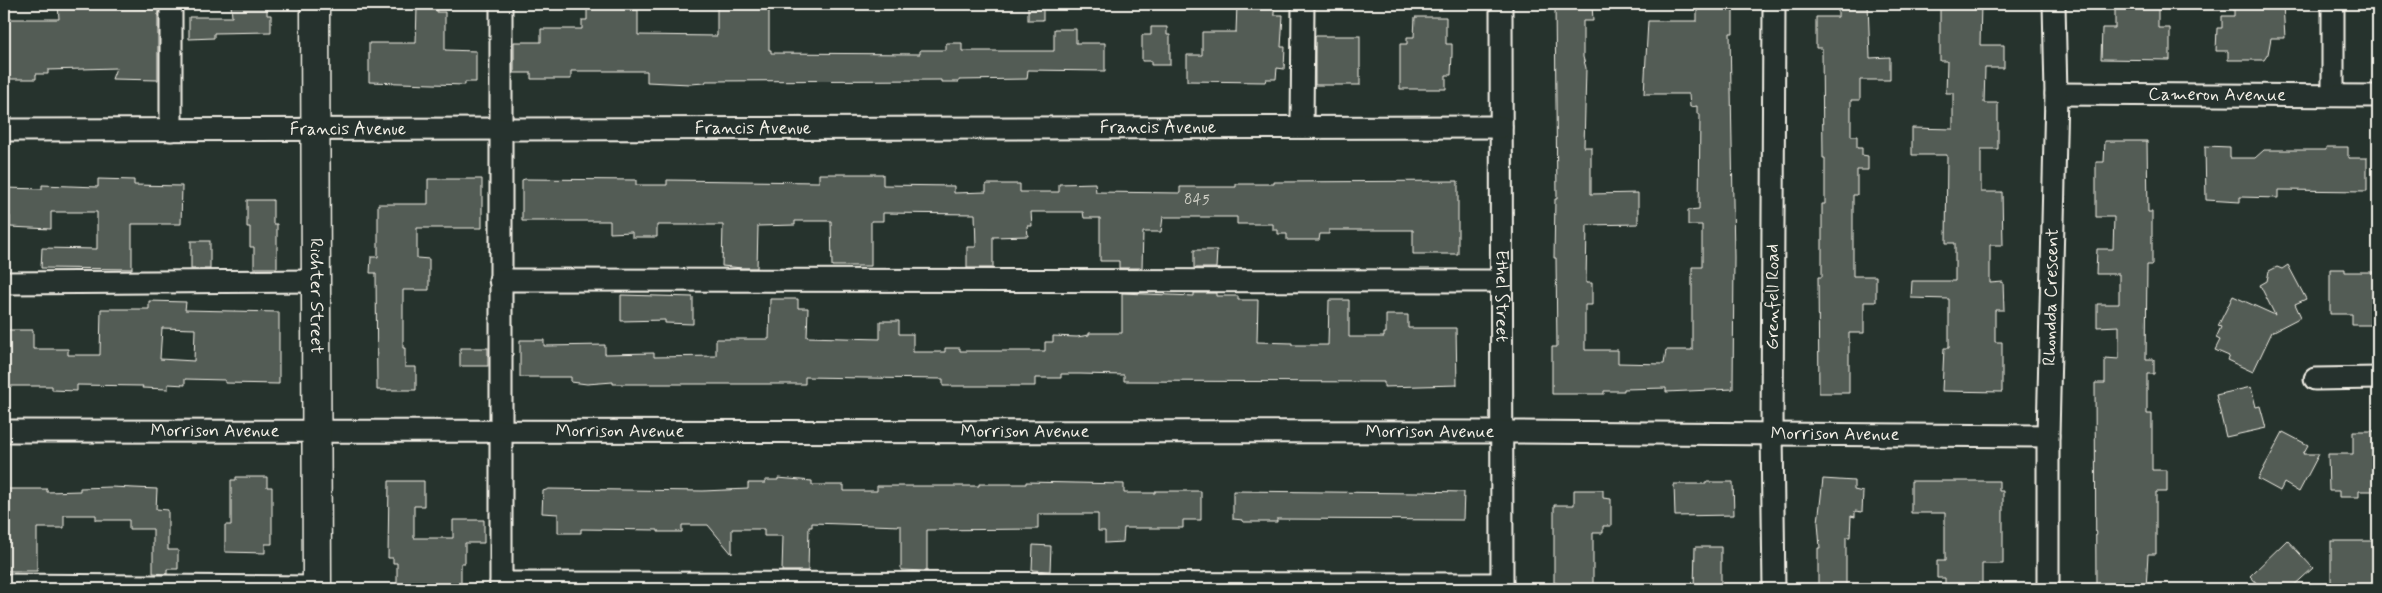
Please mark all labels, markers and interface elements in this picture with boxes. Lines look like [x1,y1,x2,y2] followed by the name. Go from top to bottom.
[2148,83,2286,107] street label: Cameron Avenue
[695,116,811,141] street label: Francis Avenue
[1100,116,1216,140] street label: Francis Avenue
[290,117,406,141] street label: Francis Avenue
[1184,190,1210,210] house number: 845
[2038,228,2065,366] street label: Rhondda Crescent
[304,238,328,354] street label: Richter Street
[1761,244,1785,350] street label: Grenfell Road
[1489,250,1514,342] street label: Ethel Street
[151,419,280,443] street label: Morrison Avenue
[556,419,685,443] street label: Morrison Avenue
[961,420,1090,444] street label: Morrison Avenue
[1366,420,1495,444] street label: Morrison Avenue
[1771,422,1900,447] street label: Morrison Avenue

